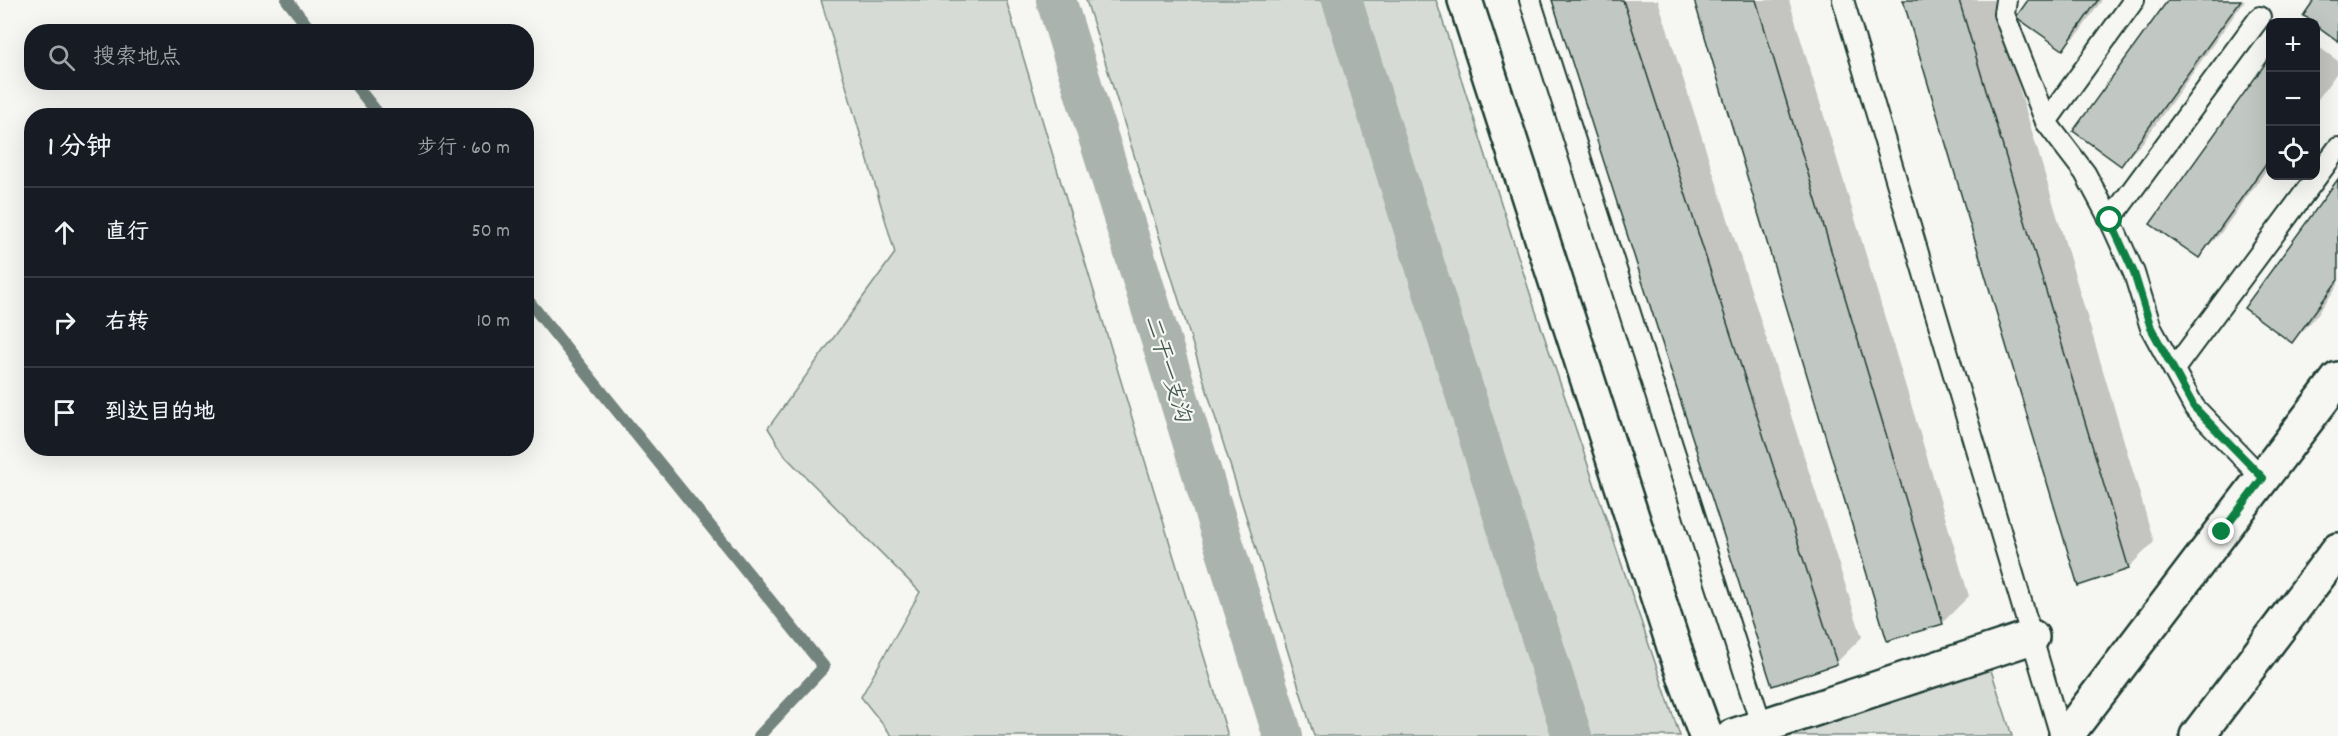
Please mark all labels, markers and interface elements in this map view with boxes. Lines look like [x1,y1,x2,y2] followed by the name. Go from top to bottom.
[2266,18,2320,180] map controls
[2266,18,2320,72] button: +
[24,24,534,90] search box
[45,41,78,74] icon: search
[93,43,181,74] text: 搜索地点
[2266,72,2320,126] button: −
[2266,126,2320,180] button: locate
[48,130,112,167] text: 1 分钟
[417,135,510,163] text: 步行 · 60 m
[2096,206,2122,232] route start
[48,216,81,249] icon: ahead
[105,218,149,249] text: 直行
[472,218,510,246] text: 50 m
[48,306,81,339] icon: right
[105,308,149,339] text: 右转
[476,308,510,336] text: 10 m
[1135,312,1197,428] water label: 二干一支沟
[48,396,81,429] icon: arrive
[105,398,215,429] text: 到达目的地
[2208,518,2234,544] route end

